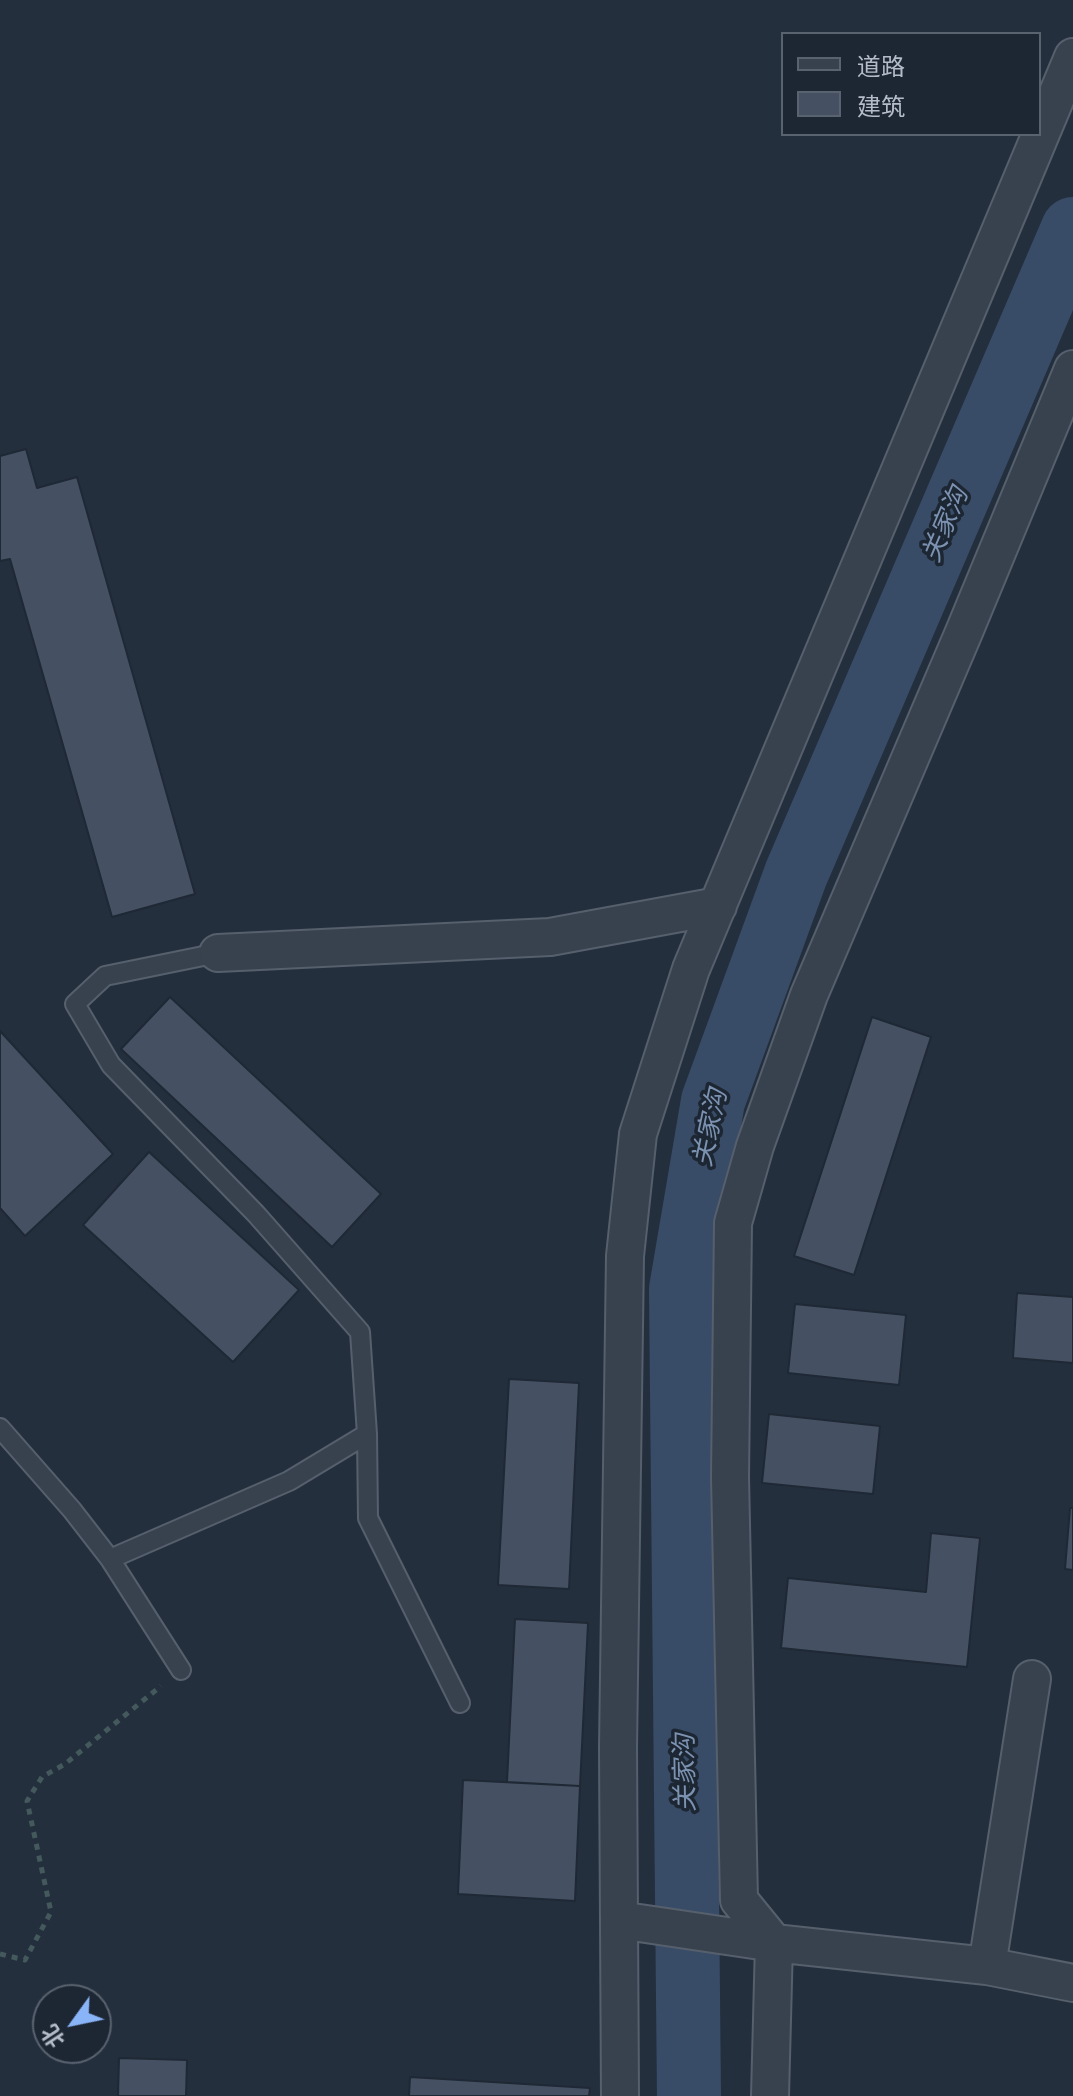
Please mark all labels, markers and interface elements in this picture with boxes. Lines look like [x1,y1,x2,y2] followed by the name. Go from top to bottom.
[781,32,1041,136] legend
[857,53,905,80] text: 道路
[857,93,905,120] text: 建筑
[916,483,976,567] water label: 关家沟
[688,1087,734,1169] water label: 关家沟
[670,1734,702,1812] water label: 关家沟
[32,1984,112,2064] north arrow
[37,2020,70,2052] text: 北

